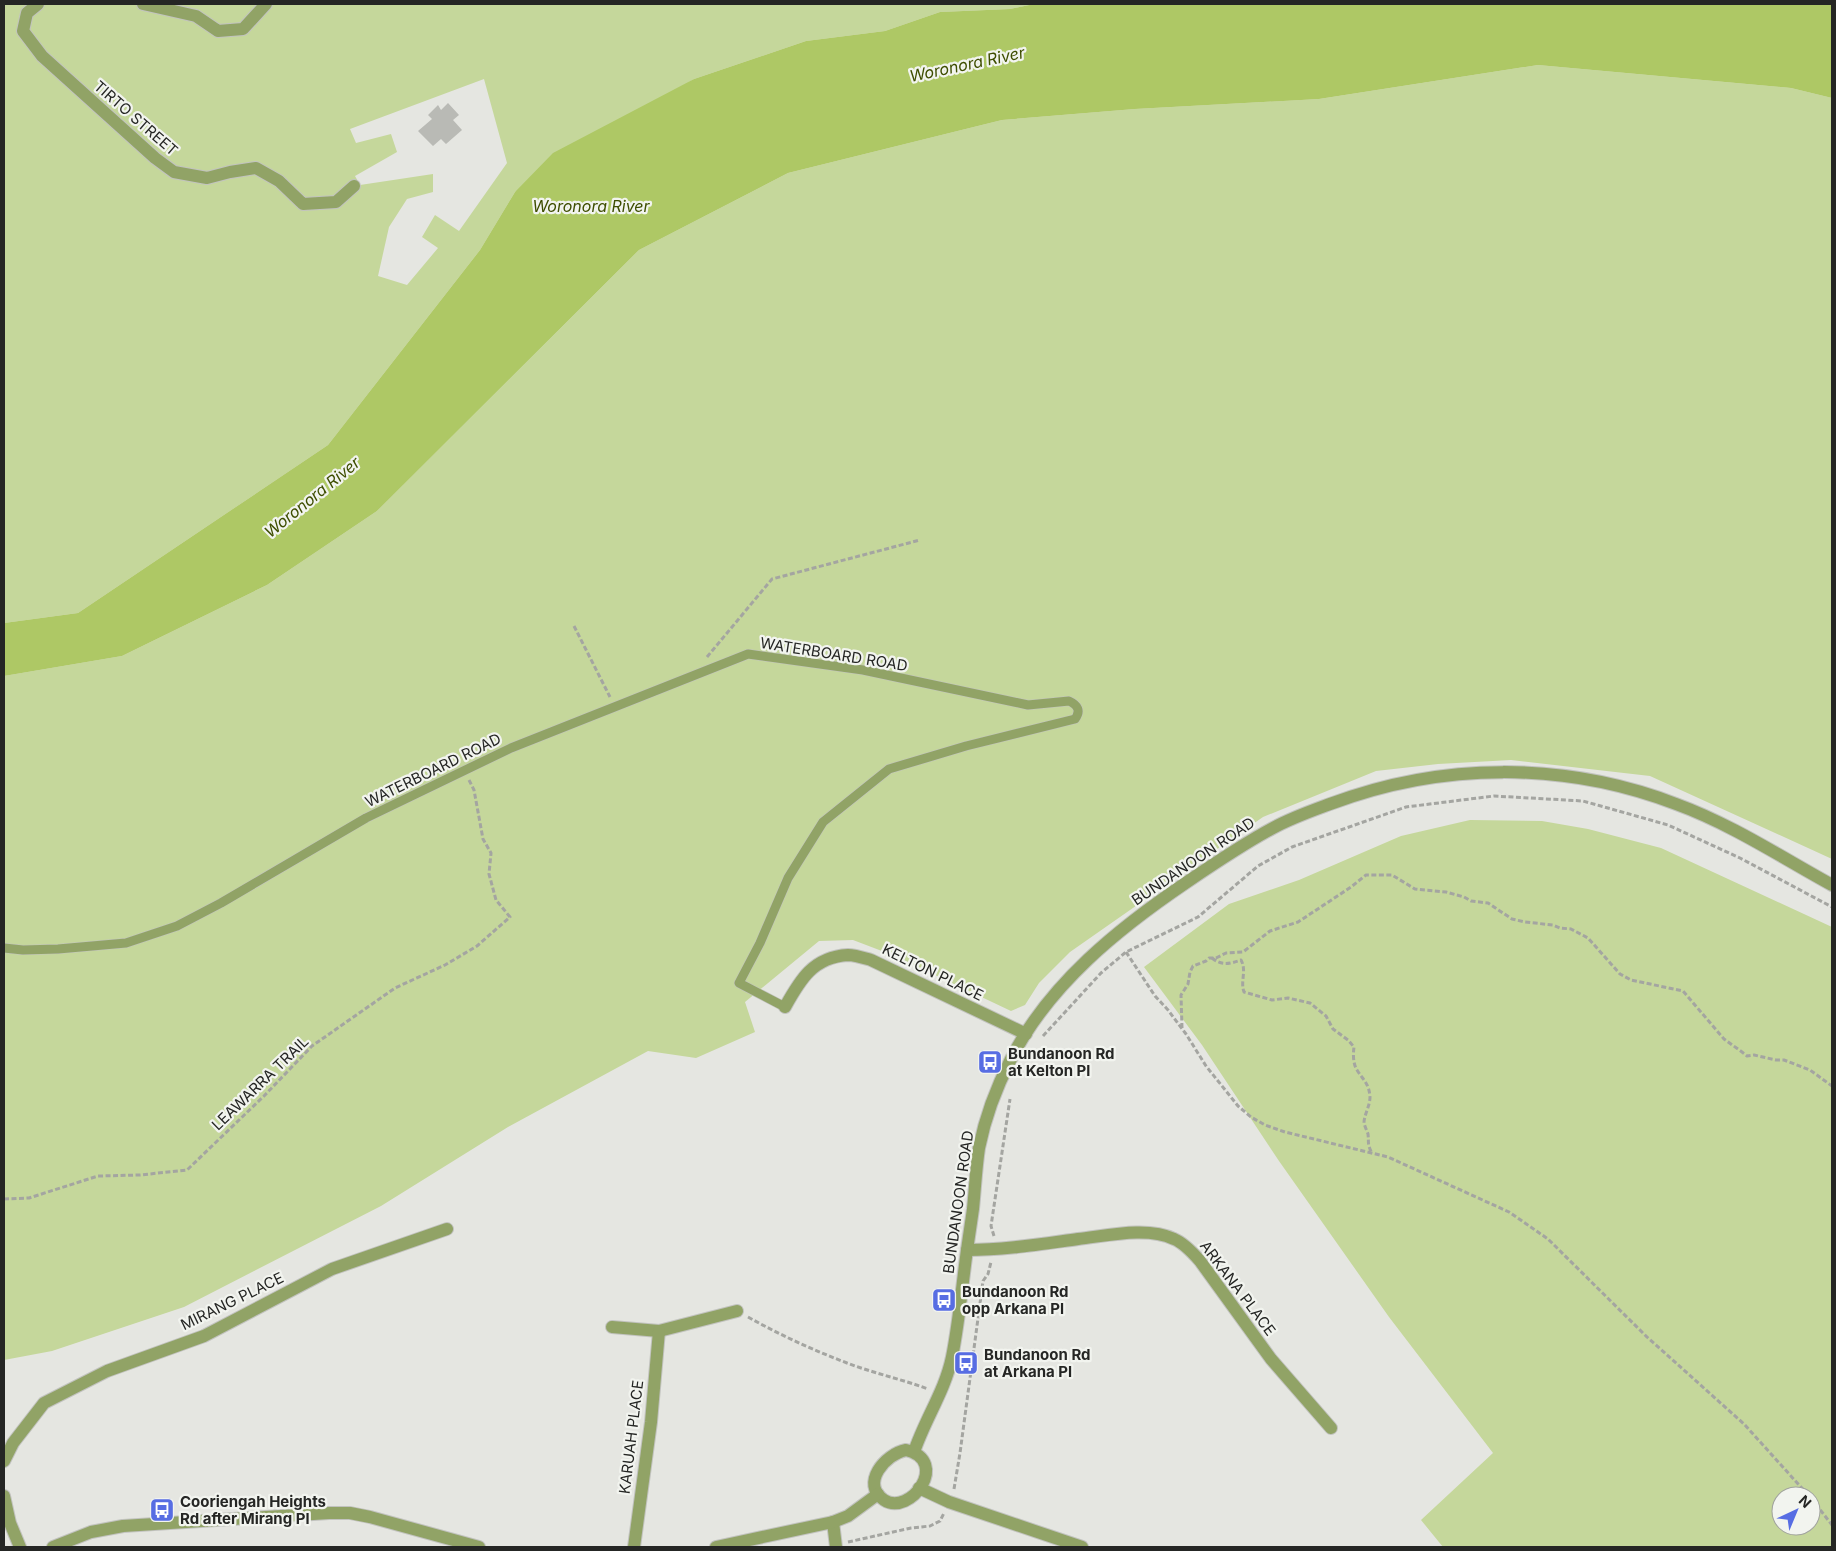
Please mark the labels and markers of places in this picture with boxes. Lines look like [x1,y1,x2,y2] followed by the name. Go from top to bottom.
[1008,1044,1115,1080] place label: Bundanoon Rd at Kelton Pl
[977,1049,1003,1075] bus stop icon: Bundanoon Rd at Kelton Pl
[962,1282,1069,1318] place label: Bundanoon Rd opp Arkana Pl
[931,1287,957,1313] bus stop icon: Bundanoon Rd opp Arkana Pl
[984,1345,1091,1381] place label: Bundanoon Rd at Arkana Pl
[953,1350,979,1376] bus stop icon: Bundanoon Rd at Arkana Pl
[180,1492,326,1528] place label: Cooriengah Heights Rd after Mirang Pl
[149,1497,175,1523] bus stop icon: Cooriengah Heights Rd after Mirang Pl

